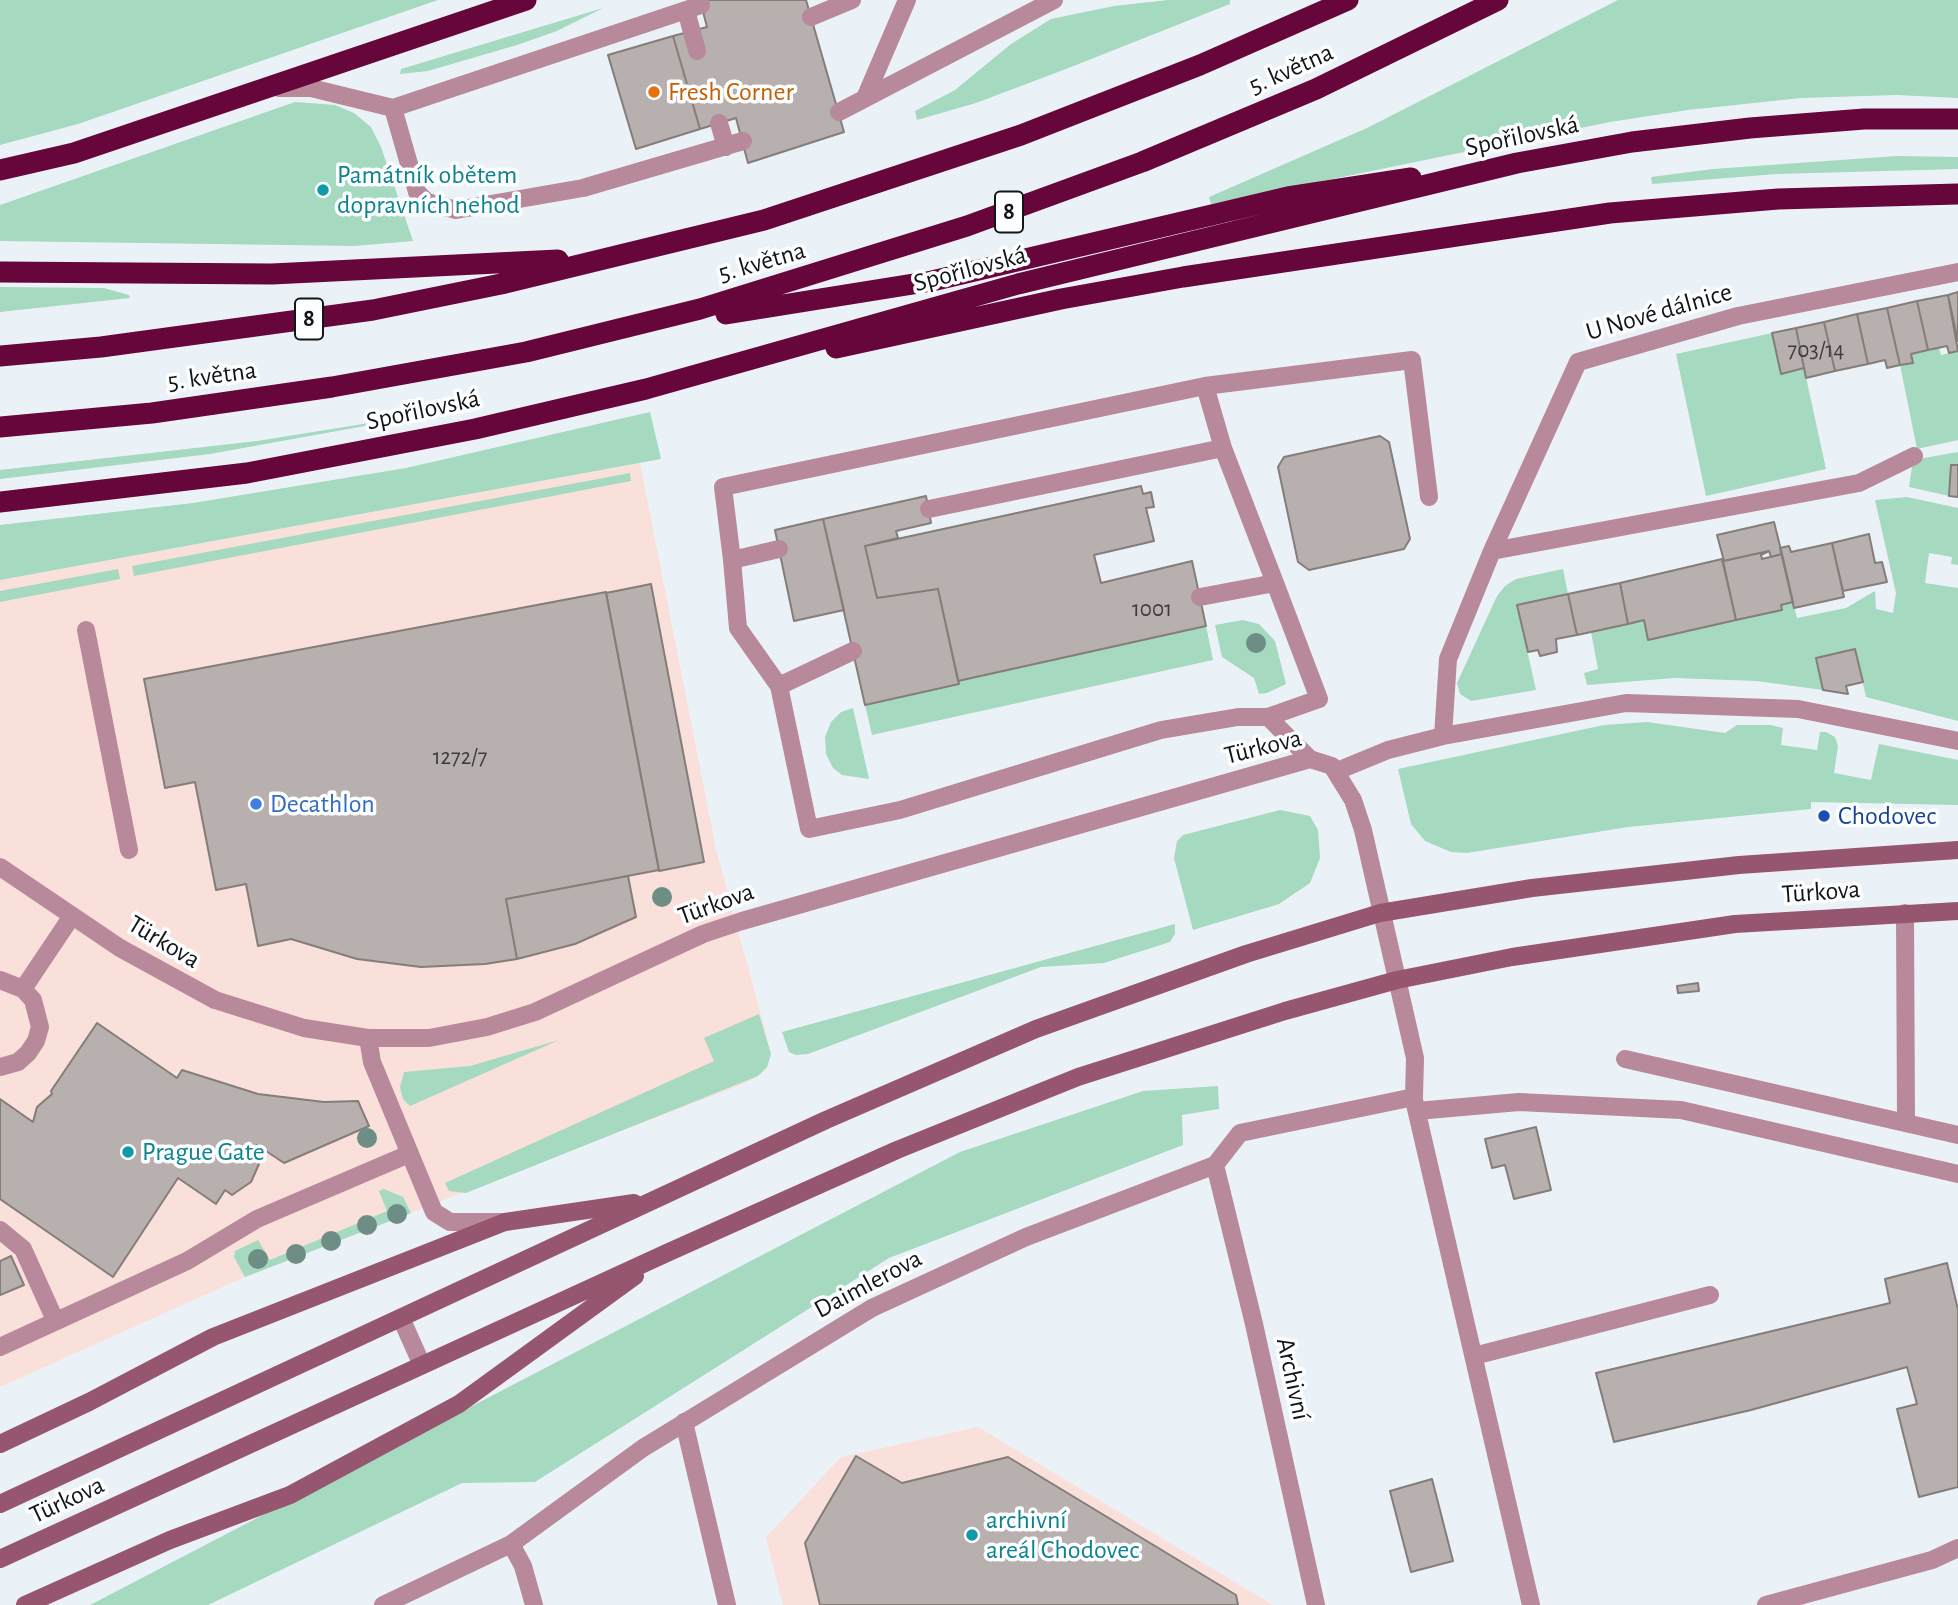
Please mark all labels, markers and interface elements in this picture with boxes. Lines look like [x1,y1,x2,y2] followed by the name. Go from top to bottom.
[1244,37,1338,101] street label: 5. května
[668,76,794,108] place label: Fresh Corner
[646,84,662,100] marker: Fresh Corner
[1462,109,1582,163] street label: Spořilovská
[337,159,520,220] place label: Památník obětem dopravních nehod
[315,182,331,198] marker: Památník obětem dopravních nehod
[995,192,1023,232] road number: 8
[715,235,809,289] street label: 5. května
[910,239,1030,299] street label: Spořilovská
[1582,276,1736,348] street label: U Nové dálnice
[295,298,323,340] road number: 8
[1788,336,1844,364] house number: 703/14
[166,354,258,398] street label: 5. května
[363,383,483,437] street label: Spořilovská
[1132,595,1172,623] house number: 1001
[1221,722,1305,772] street label: Türkova
[433,743,487,771] house number: 1272/7
[270,788,375,820] place label: Decathlon
[248,796,264,812] marker: Decathlon
[1838,800,1936,832] place label: Chodovec
[1816,808,1832,824] marker: Chodovec
[1781,874,1861,910] street label: Türkova
[674,876,758,932] street label: Türkova
[122,908,206,976] street label: Türkova
[142,1136,265,1168] place label: Prague Gate
[120,1144,136,1160] marker: Prague Gate
[809,1243,927,1325] street label: Daimlerova
[1269,1335,1317,1423] street label: Archivní
[25,1469,109,1531] street label: Türkova
[986,1504,1139,1566] place label: archivní areál Chodovec
[964,1527,980,1543] marker: archivní areál Chodovec

